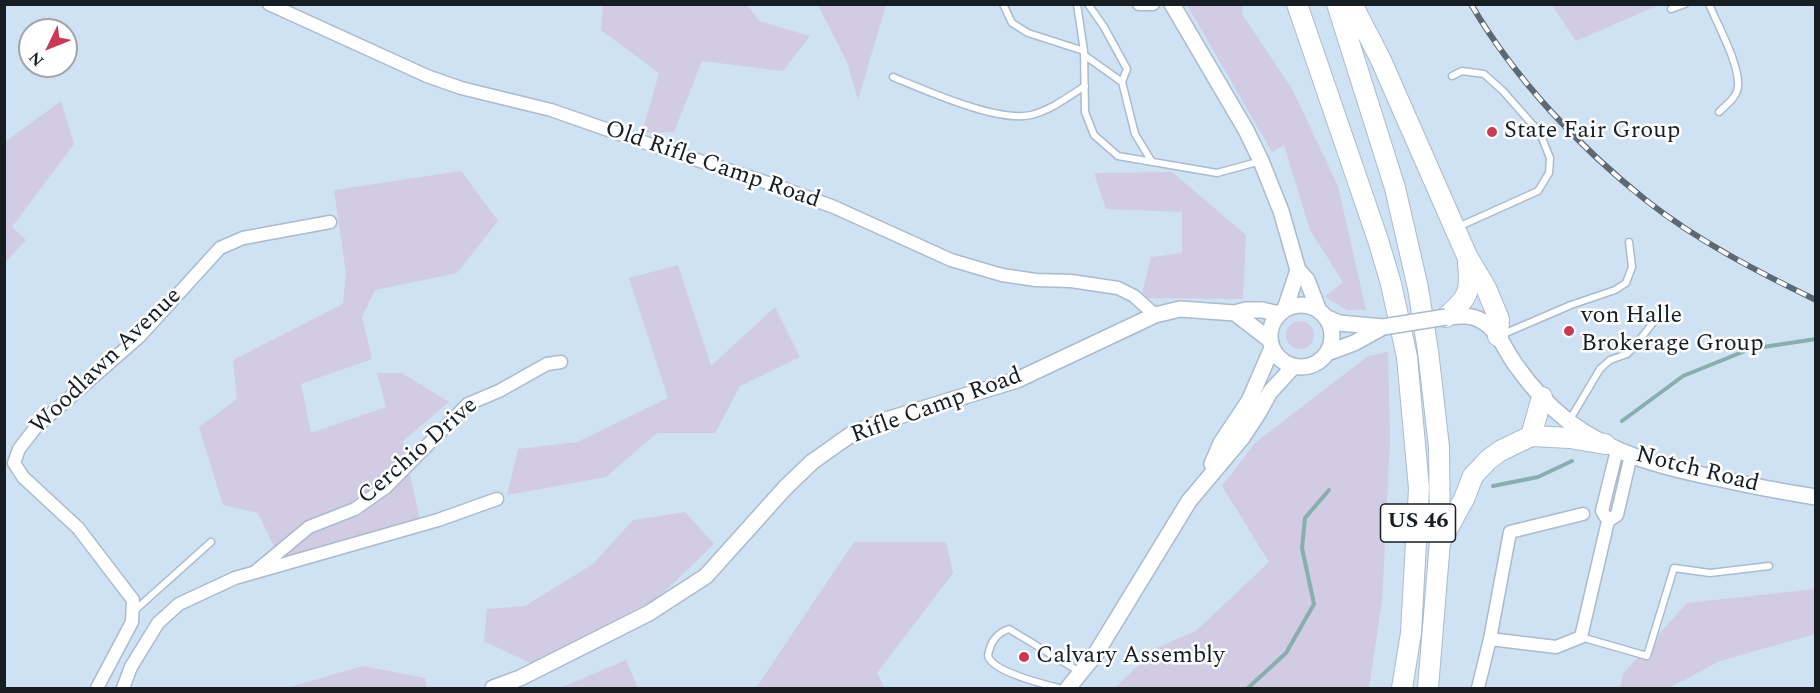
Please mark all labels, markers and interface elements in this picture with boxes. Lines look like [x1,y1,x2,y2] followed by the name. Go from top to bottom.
[18,18,78,78] north arrow
[23,46,50,72] text: N
[601,116,823,216] street label: Old Rifle Camp Road
[1504,118,1680,146] place label: State Fair Group
[1485,125,1499,139] marker: State Fair Group
[26,283,188,441] street label: Woodlawn Avenue
[1581,303,1764,359] place label: von Halle Brokerage Group
[1562,324,1576,338] marker: von Halle Brokerage Group
[848,363,1026,451] street label: Rifle Camp Road
[353,392,485,512] street label: Cerchio Drive
[1632,442,1762,500] street label: Notch Road
[1380,504,1456,542] road number: US 46
[1036,643,1225,671] place label: Calvary Assembly
[1017,650,1031,664] marker: Calvary Assembly

